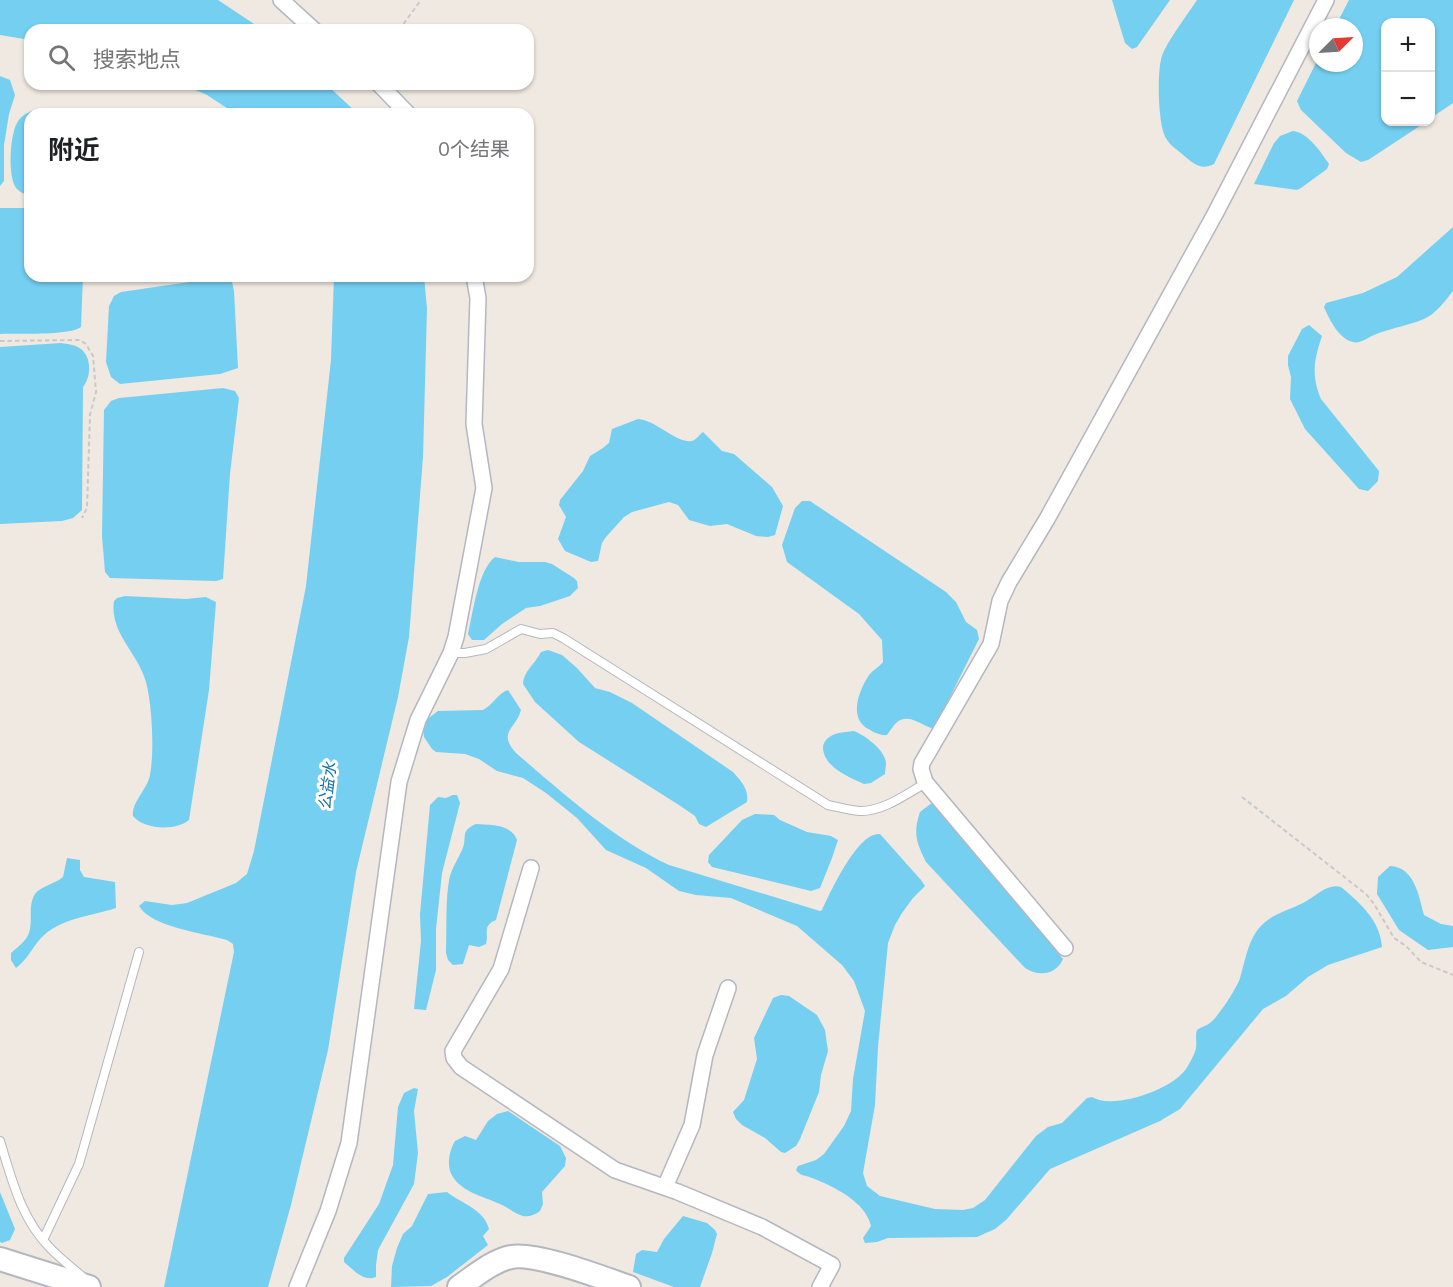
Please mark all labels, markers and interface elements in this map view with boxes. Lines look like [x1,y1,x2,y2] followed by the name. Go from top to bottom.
[1309,18,1363,72] north arrow
[1381,18,1435,126] map controls
[1381,18,1435,72] button: +
[24,24,534,90] search box
[45,41,78,74] icon: search
[93,45,181,73] text: 搜索地点
[1381,72,1435,126] button: −
[48,133,100,166] text: 附近
[438,136,510,161] text: 0个结果
[314,760,340,811] water label: 公益水

